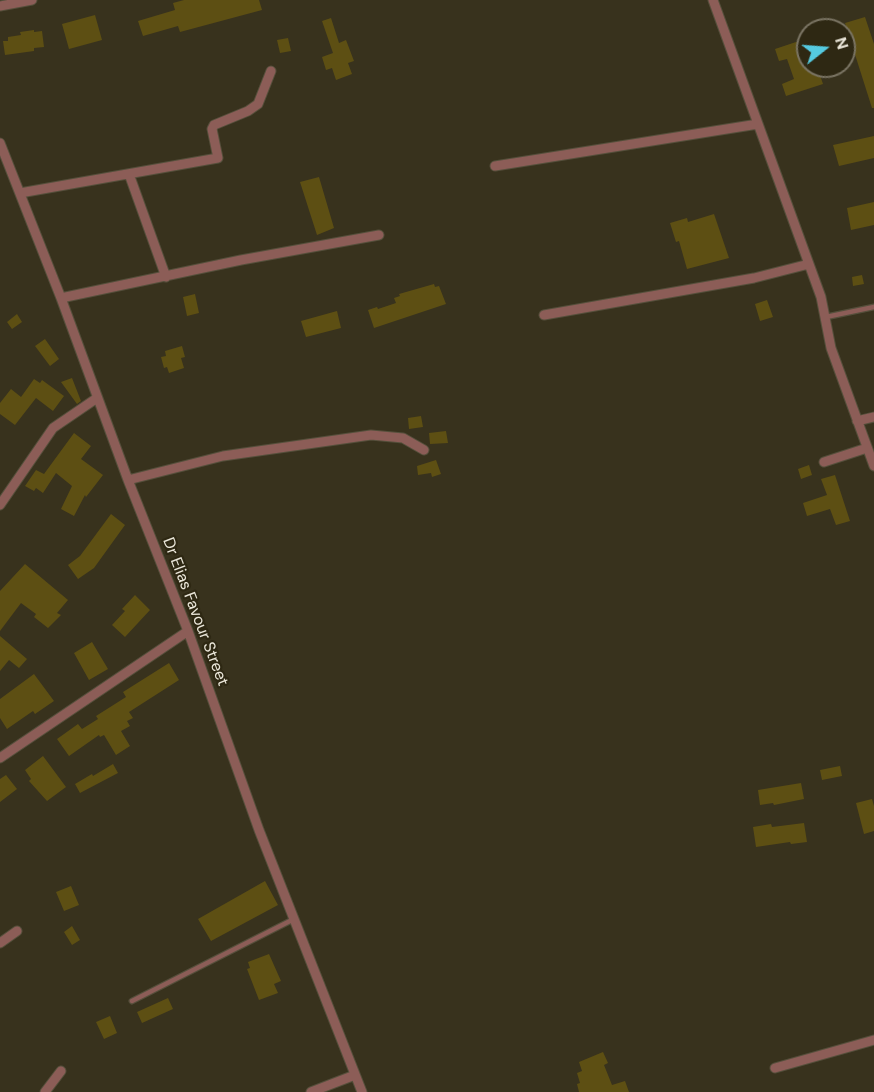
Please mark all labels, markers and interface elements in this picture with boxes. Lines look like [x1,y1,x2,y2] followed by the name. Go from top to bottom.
[796,18,856,78] north arrow
[830,35,854,52] text: N
[158,535,232,689] street label: Dr Elias Favour Street

